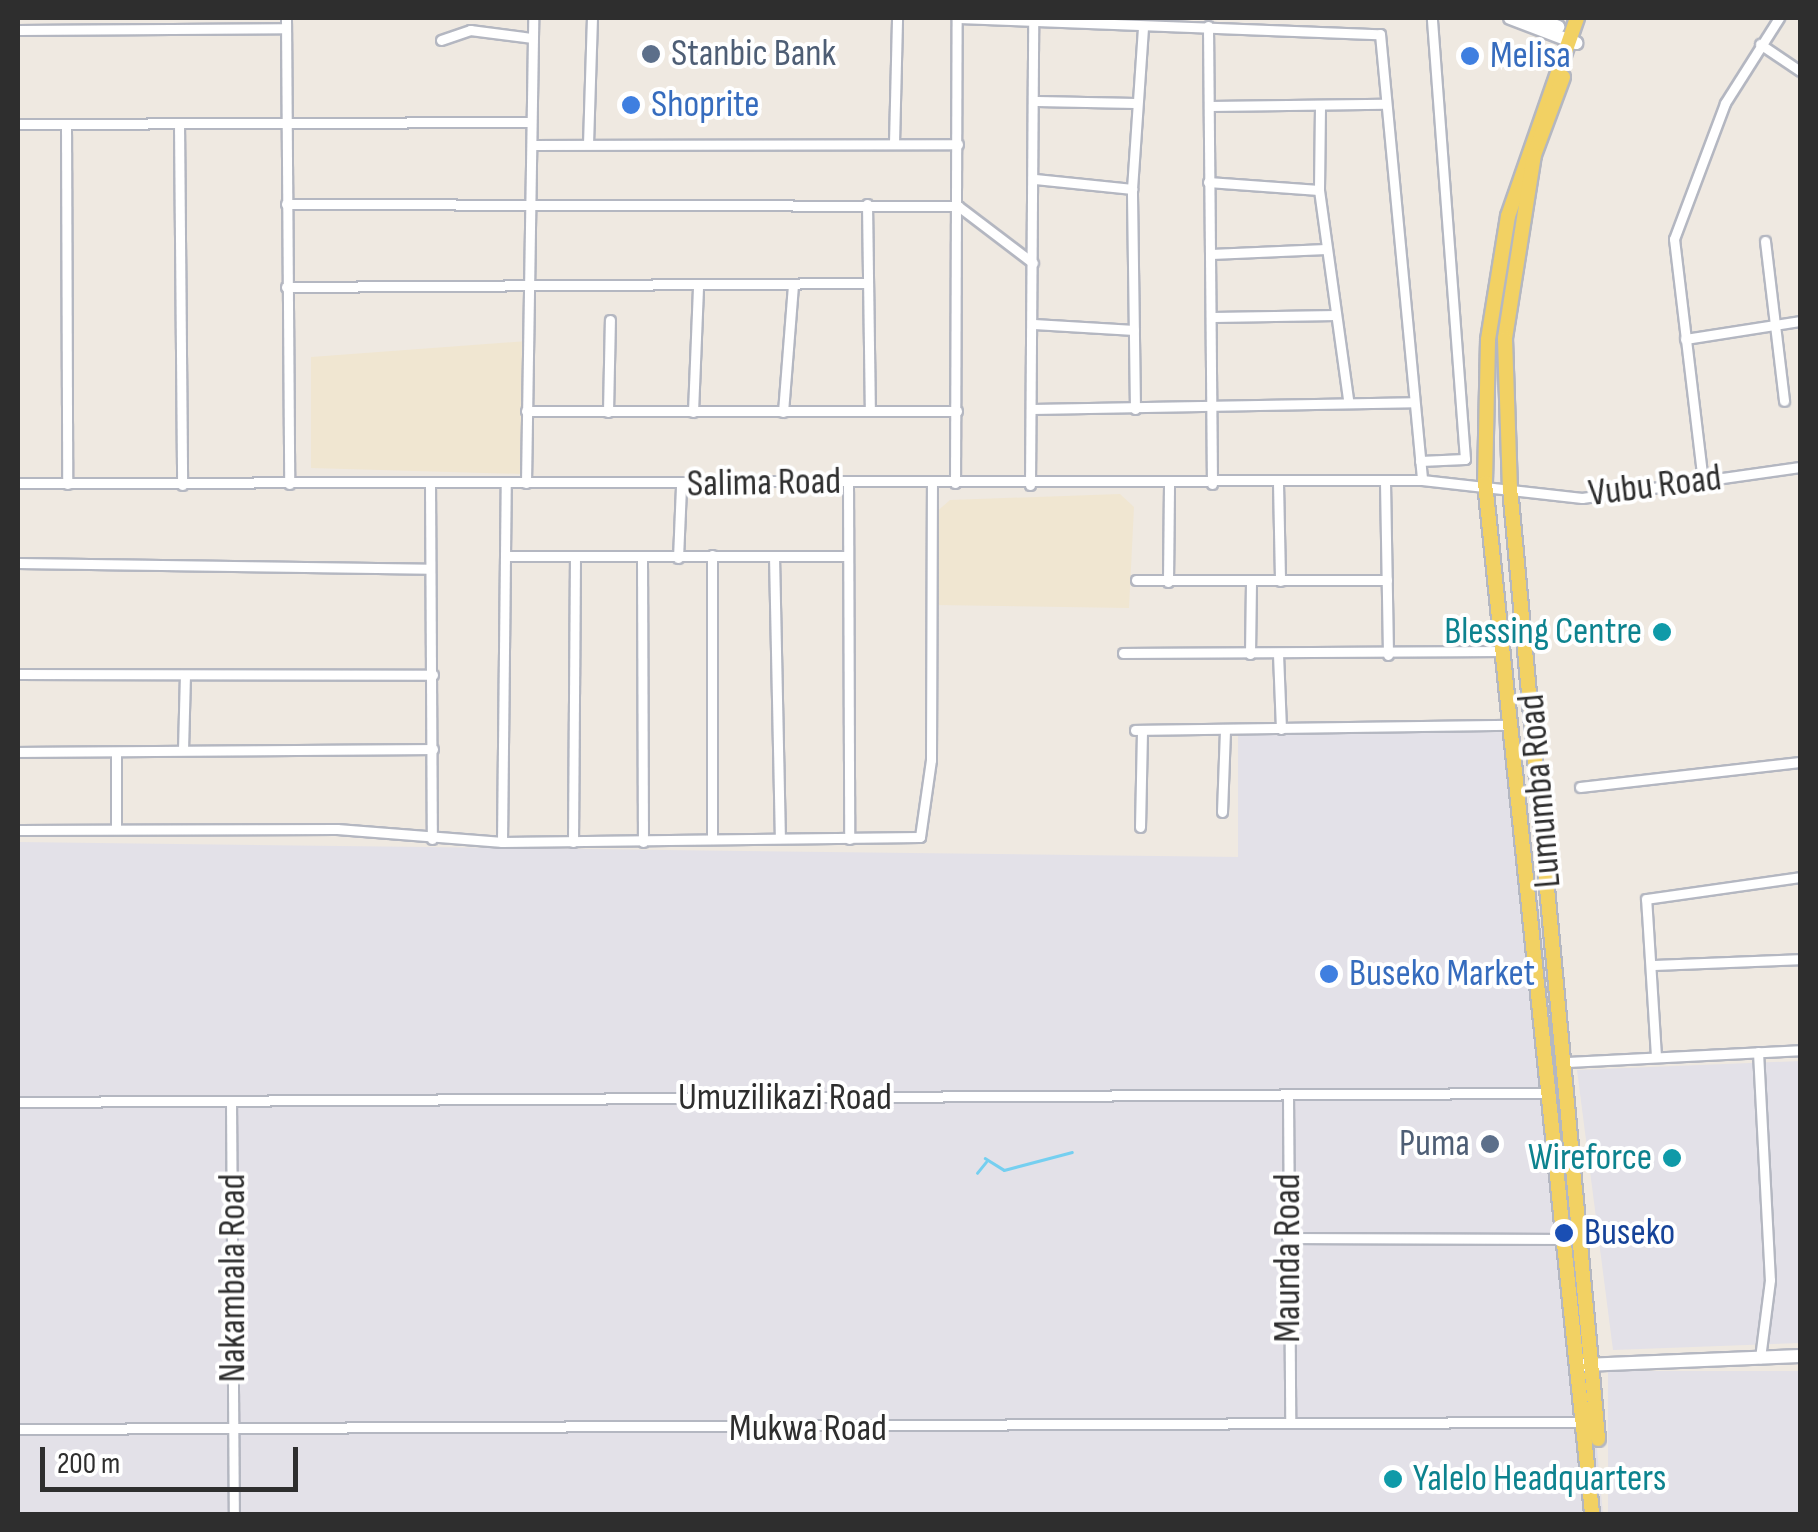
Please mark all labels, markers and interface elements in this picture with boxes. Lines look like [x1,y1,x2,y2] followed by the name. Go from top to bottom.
[671,31,836,77] place label: Stanbic Bank
[1490,33,1571,79] place label: Melisa
[640,43,662,65] marker: Stanbic Bank
[1459,45,1481,67] marker: Melisa
[651,82,760,128] place label: Shoprite
[620,94,642,116] marker: Shoprite
[1586,455,1724,517] street label: Vubu Road
[687,459,841,507] street label: Salima Road
[1444,609,1642,655] place label: Blessing Centre
[1651,621,1673,643] marker: Blessing Centre
[1509,692,1571,890] street label: Lumumba Road
[1349,951,1535,997] place label: Buseko Market
[1318,963,1340,985] marker: Buseko Market
[678,1075,892,1121] street label: Umuzilikazi Road
[1399,1121,1470,1167] place label: Puma
[1479,1133,1501,1155] marker: Puma
[1528,1135,1652,1181] place label: Wireforce
[1661,1147,1683,1169] marker: Wireforce
[1265,1173,1311,1343] street label: Maunda Road
[210,1174,256,1382] street label: Nakambala Road
[1584,1210,1675,1256] place label: Buseko
[1553,1222,1575,1244] marker: Buseko
[729,1406,887,1452] street label: Mukwa Road
[45,1427,302,1489] scale bar
[57,1446,120,1482] text: 200 m
[1413,1456,1666,1502] place label: Yalelo Headquarters
[1382,1468,1404,1490] marker: Yalelo Headquarters

